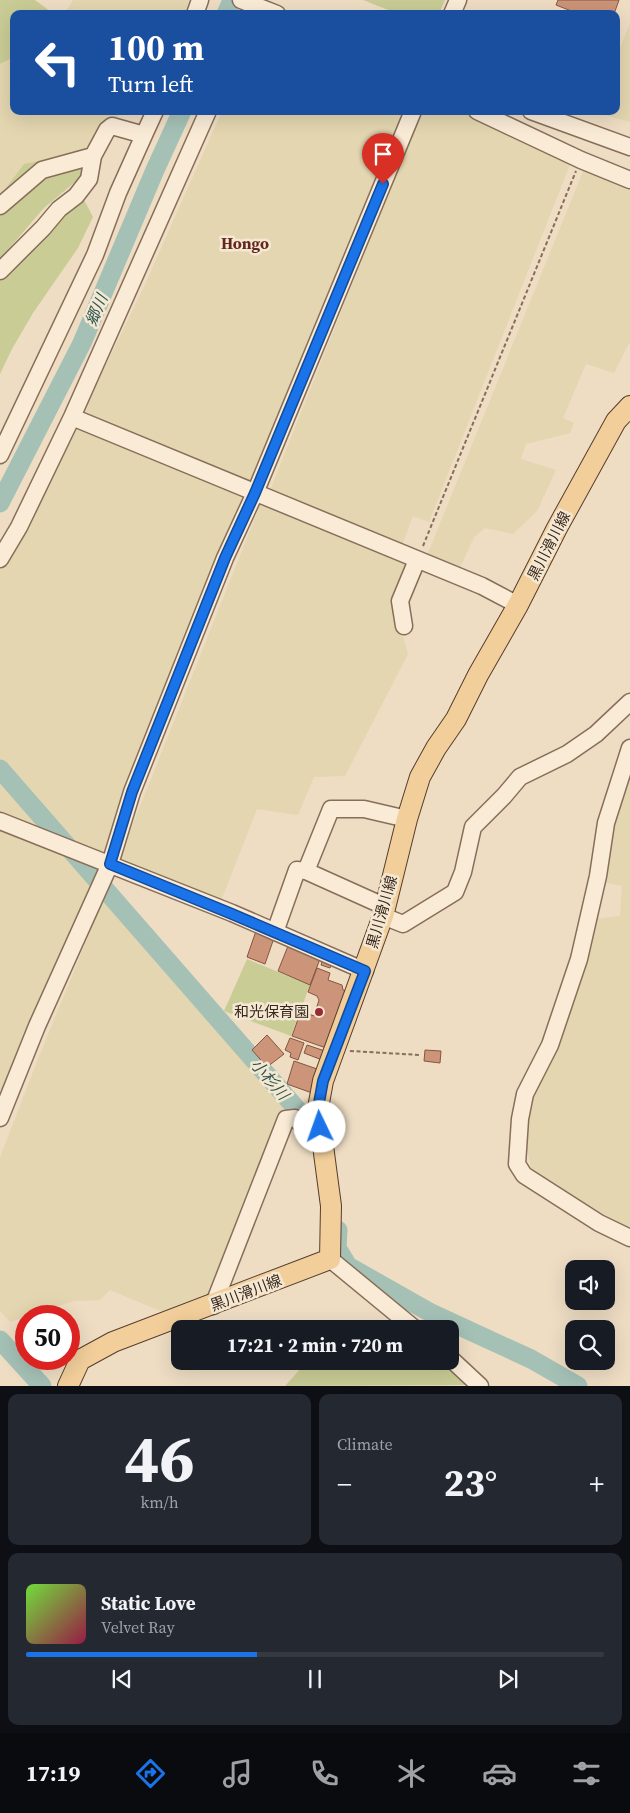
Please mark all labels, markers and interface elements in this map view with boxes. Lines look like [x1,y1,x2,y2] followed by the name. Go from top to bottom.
[108,24,204,72] text: 100 m
[25,30,90,95] icon: left
[108,69,193,99] text: Turn left
[362,133,404,184] pin
[369,140,397,168] icon: arrive
[221,232,269,254] district label: Hongo
[80,289,113,329] water label: 郷川
[522,508,575,584] street label: 黒川滑川線
[361,873,402,951] street label: 黒川滑川線
[234,1001,309,1022] place label: 和光保育園
[313,1006,325,1018] marker: 和光保育園
[246,1054,295,1106] water label: 小杉川
[293,1100,345,1152] position arrow
[565,1260,615,1370] map controls
[565,1260,615,1310] button: sound
[207,1269,285,1316] street label: 黒川滑川線
[15,1305,80,1370] speed limit sign: 50
[565,1320,615,1370] button: search
[227,1332,403,1358] text: 17:21 · 2 min · 720 m
[124,1414,195,1503] text: 46
[337,1433,393,1455] text: Climate
[444,1457,497,1509] text: 23°
[337,1465,352,1503] text: −
[589,1465,604,1503] text: +
[140,1491,179,1513] text: km/h
[101,1590,196,1616] text: Static Love
[101,1616,175,1638] text: Velvet Ray
[108,1665,136,1693] icon: previous
[301,1665,329,1693] icon: pause
[494,1665,522,1693] icon: next
[133,1756,168,1791] icon: directions
[220,1756,255,1791] icon: music
[307,1756,342,1791] icon: phone
[394,1756,429,1791] icon: climate
[482,1756,517,1791] icon: car
[569,1756,604,1791] icon: filters
[26,1758,80,1788] text: 17:19

